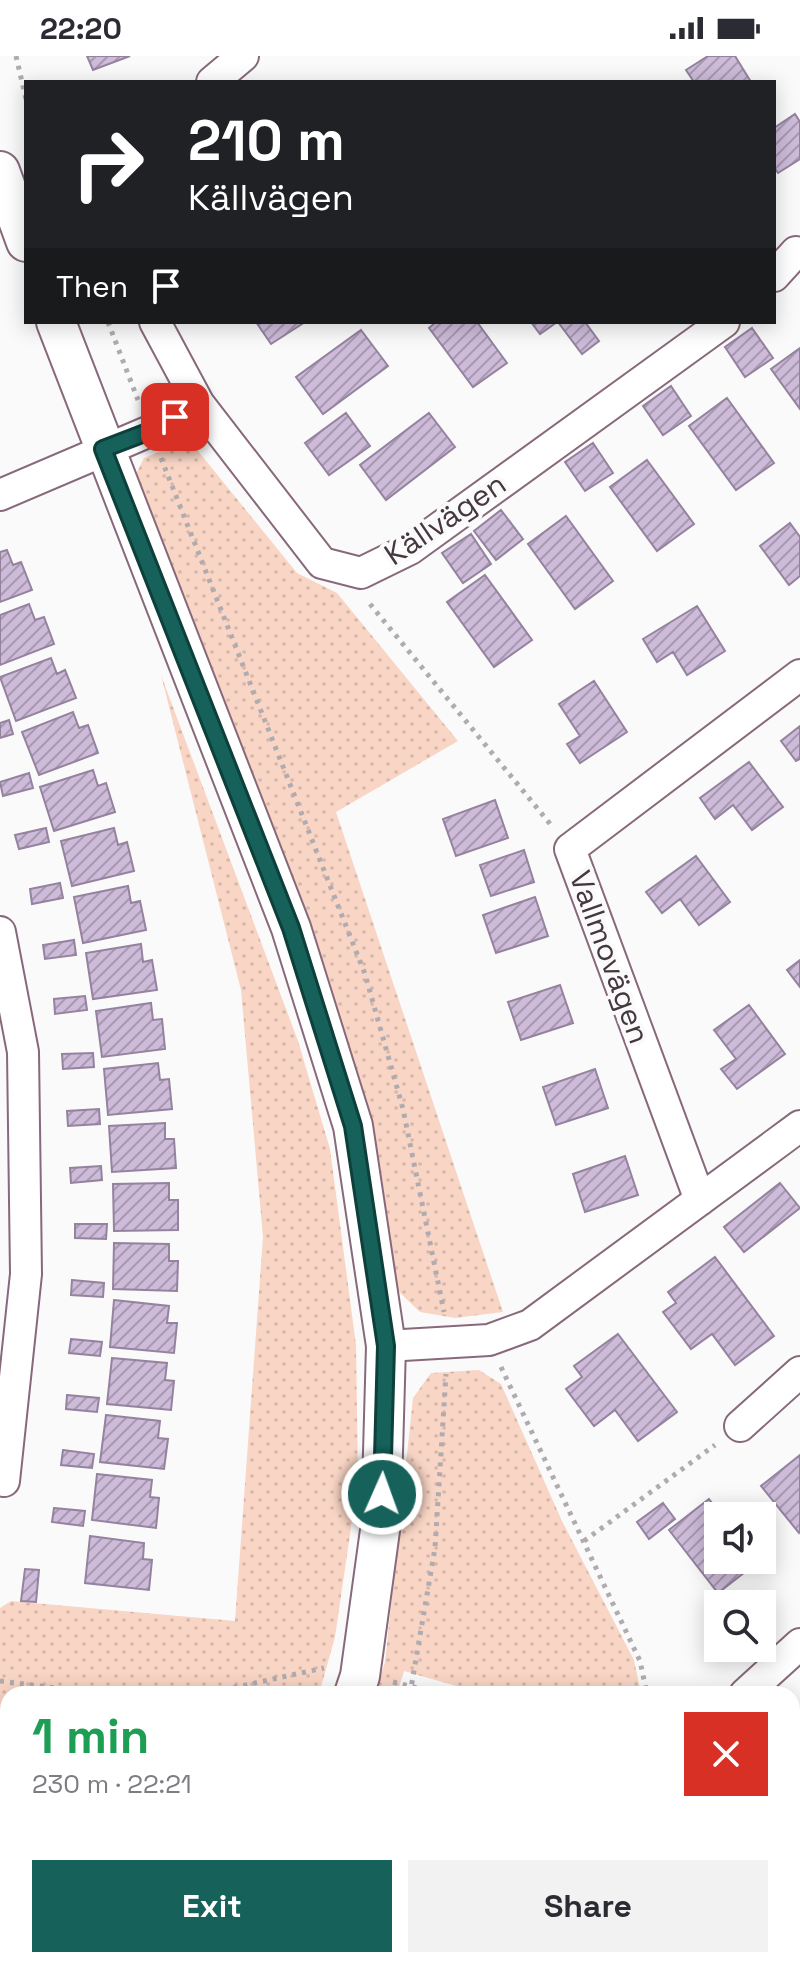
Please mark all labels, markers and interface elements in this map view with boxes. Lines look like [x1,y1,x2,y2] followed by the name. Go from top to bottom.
[40,9,122,48] text: 22:20
[188,105,345,176] text: 210 m
[56,112,160,216] icon: right
[188,175,354,221] text: Källvägen
[144,264,188,308] icon: arrive
[56,267,128,306] text: Then
[141,383,209,451] pin
[153,395,197,439] icon: arrive
[377,464,513,574] street label: Källvägen
[561,865,659,1049] street label: Vallmovägen
[340,1452,424,1536] position arrow
[704,1502,776,1662] map controls
[704,1502,776,1574] button: sound
[704,1590,776,1662] button: search
[32,1706,149,1767] text: 1 min
[684,1712,768,1796] button: close
[32,1767,192,1801] text: 230 m · 22:21
[32,1860,392,1952] button: Exit
[408,1860,768,1952] button: Share

